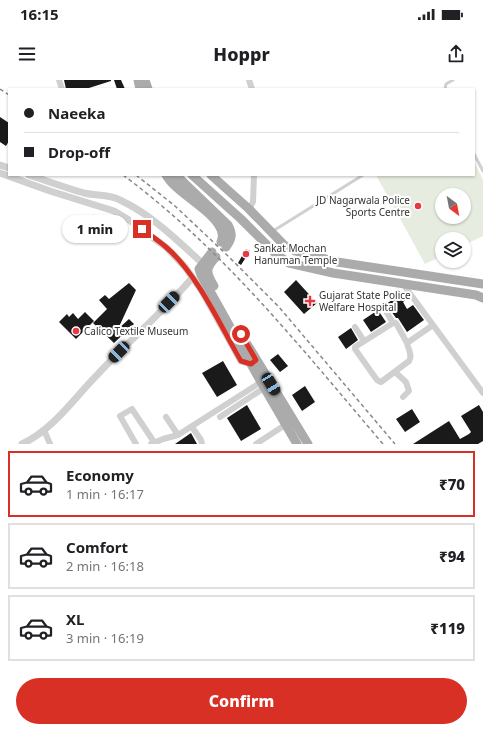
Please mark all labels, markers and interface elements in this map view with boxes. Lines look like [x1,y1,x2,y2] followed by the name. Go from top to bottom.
[20,4,59,24] text: 16:15
[213,42,270,66] text: Hoppr
[16,43,38,65] icon: menu
[445,43,467,65] icon: share
[48,103,105,123] text: Naeeka
[48,142,110,162] text: Drop-off
[435,188,471,224] north arrow
[435,188,471,268] map controls
[315,193,410,219] place label: JD Nagarwala Police Sports Centre
[413,201,423,211] marker: JD Nagarwala Police Sports Centre
[62,215,128,243] callout: 1 min
[77,220,113,238] text: 1 min
[133,220,151,238] route end
[435,232,471,268] button: layers
[254,241,338,267] place label: Sankat Mochan Hanuman Temple
[241,249,251,259] marker: Sankat Mochan Hanuman Temple
[319,288,411,314] place label: Gujarat State Police Welfare Hospital
[156,289,182,315] car
[304,295,316,307] marker: Gujarat State Police Welfare Hospital
[84,324,188,338] place label: Calico Textile Museum
[232,325,250,343] route start
[71,326,81,336] marker: Calico Textile Museum
[106,339,132,365] car
[260,371,282,397] car
[66,465,134,485] text: Economy
[18,466,54,502] icon: car
[439,474,465,494] text: ₹70
[66,485,144,503] text: 1 min · 16:17
[66,537,128,557] text: Comfort
[18,538,54,574] icon: car
[439,546,465,566] text: ₹94
[66,557,144,575] text: 2 min · 16:18
[66,609,84,629] text: XL
[18,610,54,646] icon: car
[430,618,465,638] text: ₹119
[66,629,144,647] text: 3 min · 16:19
[16,678,467,724] button: Confirm

